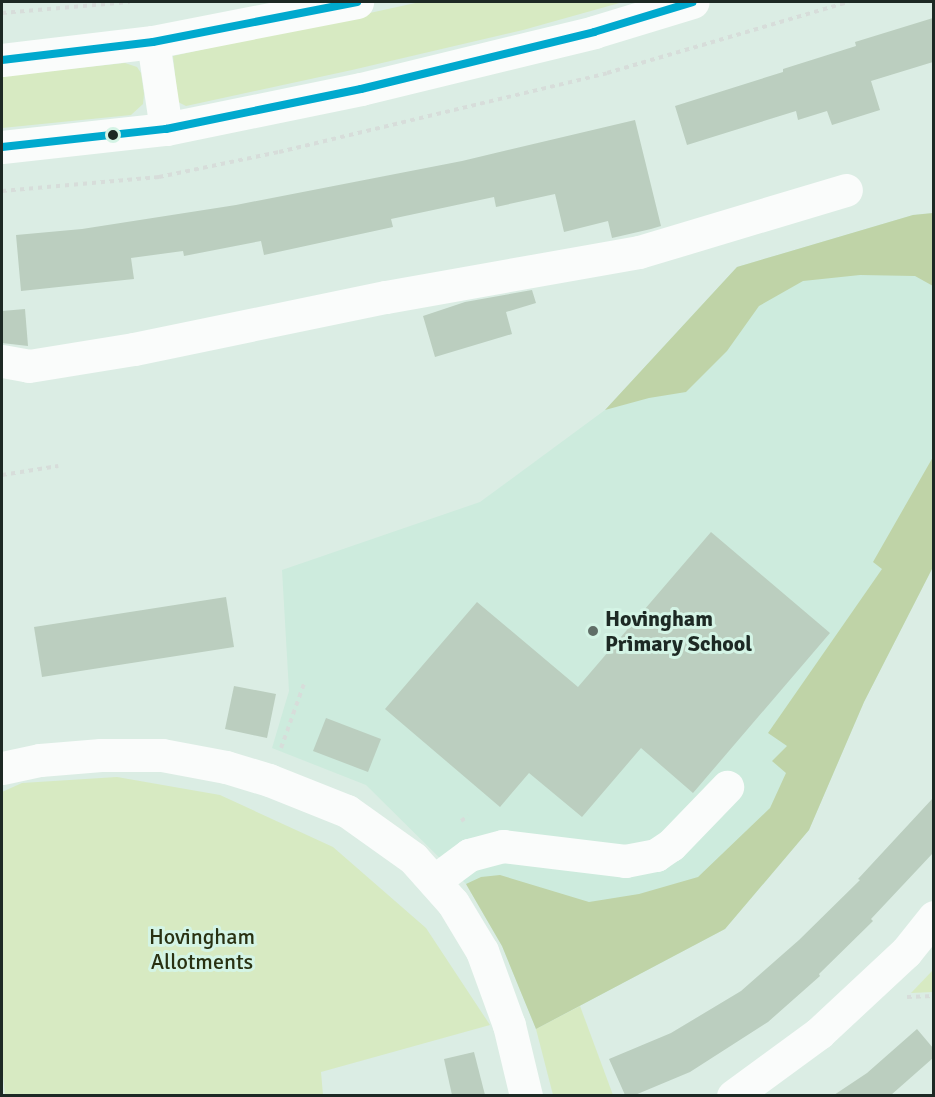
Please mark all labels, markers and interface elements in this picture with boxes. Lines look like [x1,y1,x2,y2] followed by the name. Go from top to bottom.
[107,129,119,141] unlabelled marker
[605,605,752,656] place label: Hovingham Primary School
[586,624,600,638] marker: Hovingham Primary School
[149,923,255,974] park label: Hovingham Allotments

